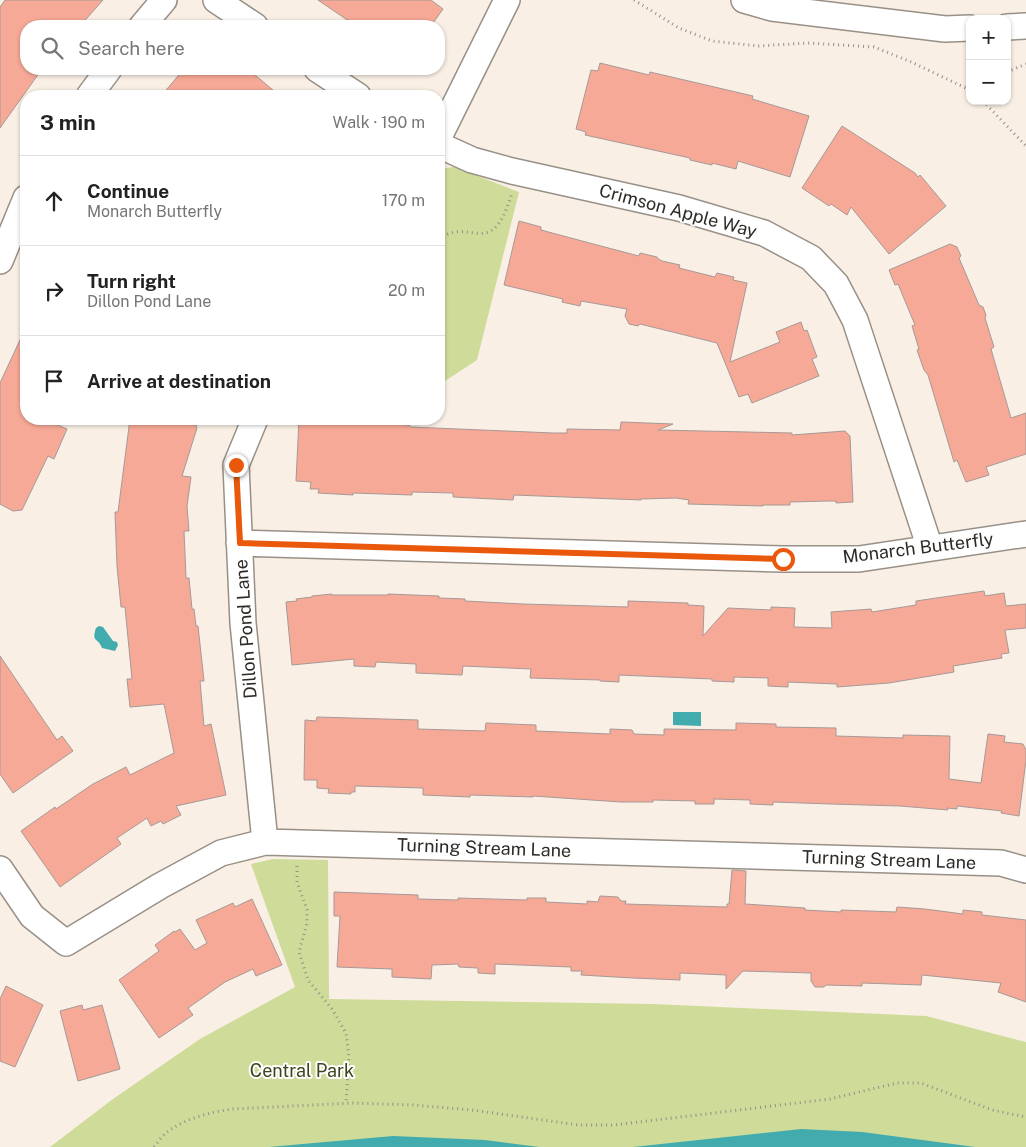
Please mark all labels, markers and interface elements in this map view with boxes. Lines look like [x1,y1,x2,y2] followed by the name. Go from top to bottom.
[966,15,1011,105] map controls
[966,15,1011,60] button: +
[20,20,445,75] search box
[38,34,66,62] icon: search
[78,37,185,59] text: Search here
[966,60,1011,105] button: −
[40,110,96,135] text: 3 min
[333,113,425,132] text: Walk · 190 m
[597,179,760,242] street label: Crimson Apple Way
[87,180,169,202] text: Continue
[40,187,68,215] icon: ahead
[382,191,425,210] text: 170 m
[87,202,222,221] text: Monarch Butterfly
[87,270,176,292] text: Turn right
[40,277,68,305] icon: right
[388,281,425,300] text: 20 m
[87,292,211,311] text: Dillon Pond Lane
[40,367,68,395] icon: arrive
[87,370,271,392] text: Arrive at destination
[225,454,248,477] route end
[841,528,995,567] street label: Monarch Butterfly
[772,548,795,571] route start
[230,559,261,699] street label: Dillon Pond Lane
[396,834,572,861] street label: Turning Stream Lane
[801,846,977,873] street label: Turning Stream Lane
[250,1060,354,1081] park label: Central Park

